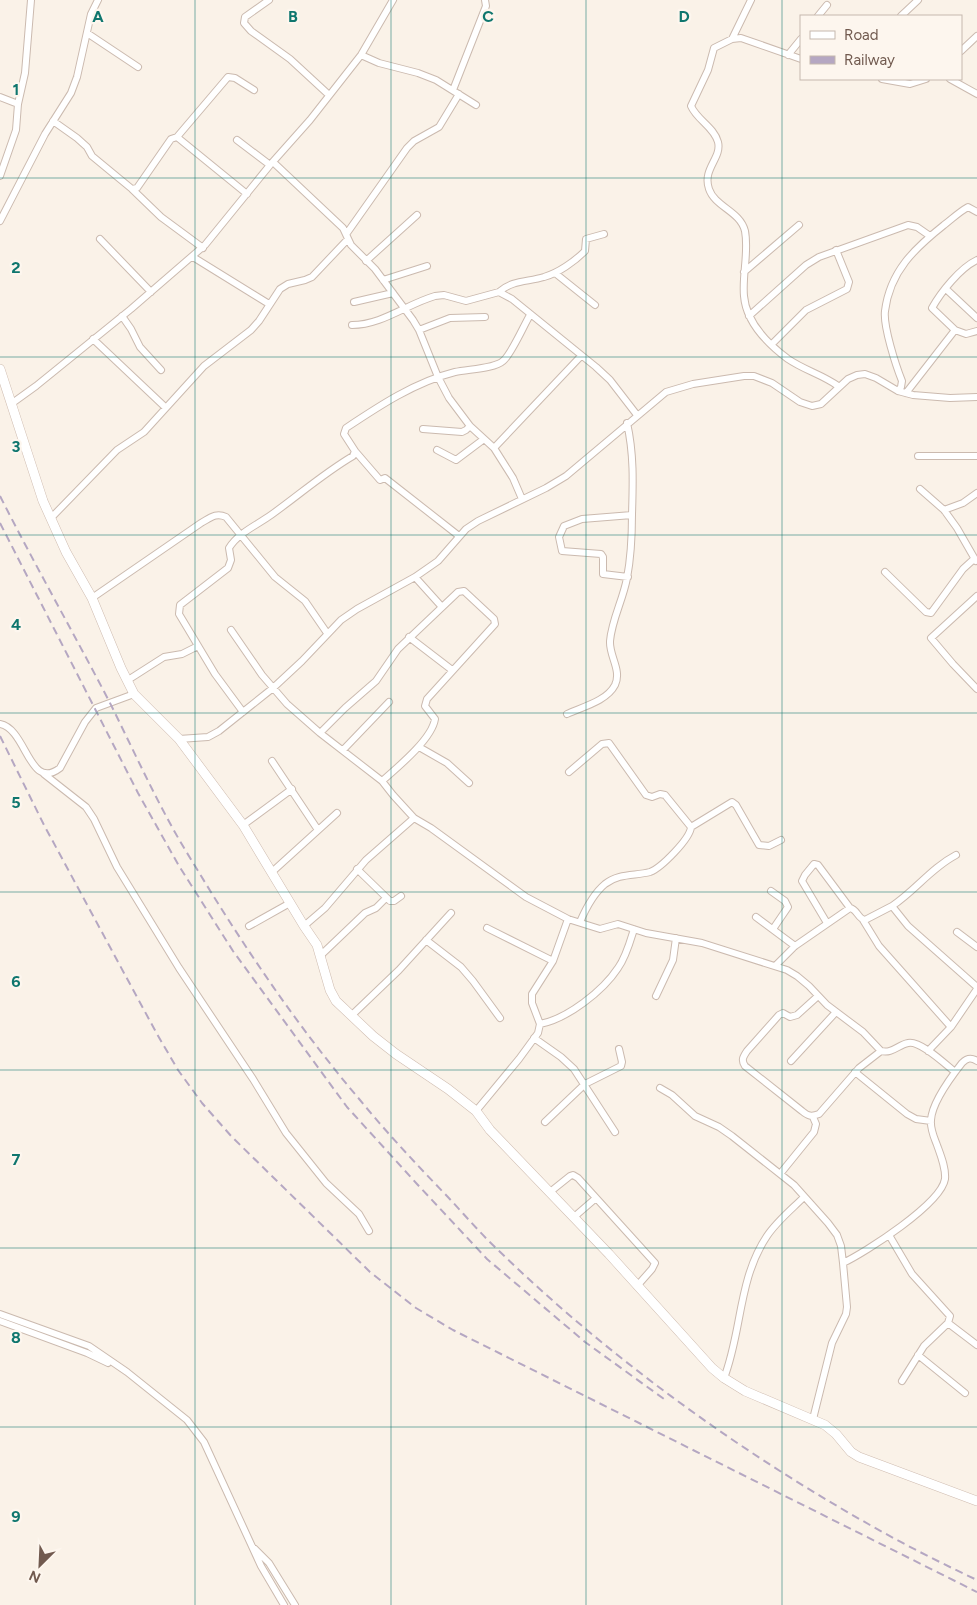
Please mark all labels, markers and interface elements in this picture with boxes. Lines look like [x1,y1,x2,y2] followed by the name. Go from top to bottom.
[92,7,104,26] text: A
[288,7,298,26] text: B
[482,7,494,26] text: C
[678,7,690,26] text: D
[800,15,962,80] legend
[844,26,879,44] text: Road
[844,51,895,69] text: Railway
[13,80,19,99] text: 1
[11,258,21,277] text: 2
[12,437,21,456] text: 3
[11,615,21,634] text: 4
[11,793,21,812] text: 5
[11,972,21,991] text: 6
[12,1150,21,1169] text: 7
[11,1328,21,1347] text: 8
[11,1507,21,1526] text: 9
[15,1540,65,1590] north arrow
[27,1566,43,1586] text: N

